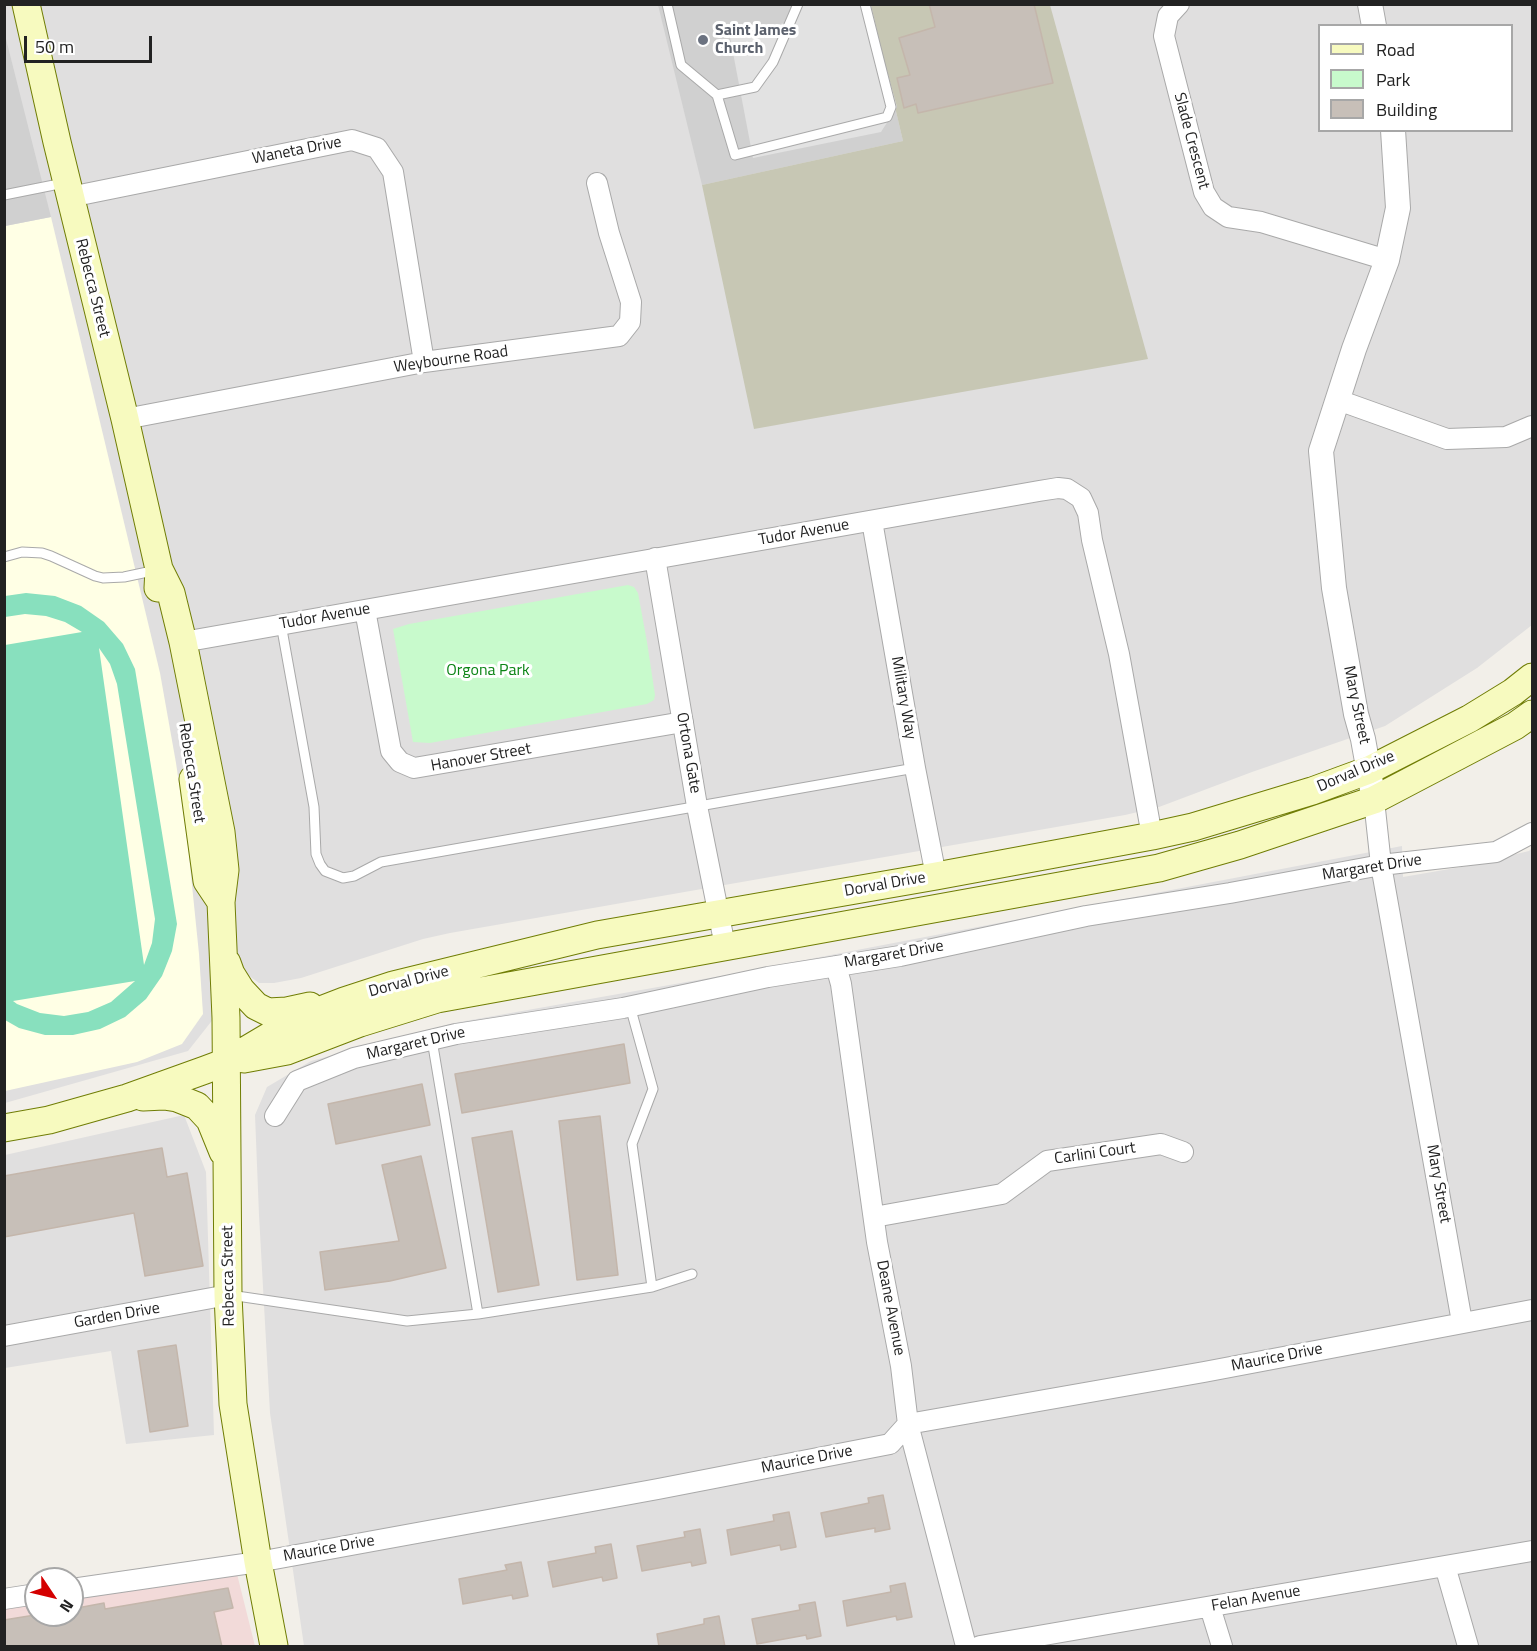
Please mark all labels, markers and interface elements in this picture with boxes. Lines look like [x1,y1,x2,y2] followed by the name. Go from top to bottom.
[715,21,796,59] place label: Saint James Church
[27,24,154,62] scale bar
[1318,24,1513,132] legend
[35,33,74,60] text: 50 m
[696,33,710,47] marker: Saint James Church
[1376,36,1415,63] text: Road
[1376,66,1410,93] text: Park
[1169,91,1213,191] street label: Slade Crescent
[1376,96,1437,123] text: Building
[251,133,343,169] street label: Waneta Drive
[70,237,114,339] street label: Rebecca Street
[393,342,509,378] street label: Weybourne Road
[757,516,851,550] street label: Tudor Avenue
[278,600,372,634] street label: Tudor Avenue
[886,655,920,741] street label: Military Way
[446,661,530,681] park label: Orgona Park
[1338,664,1374,746] street label: Mary Street
[671,711,705,795] street label: Ortona Gate
[174,722,208,824] street label: Rebecca Street
[429,740,533,776] street label: Hanover Street
[1314,747,1398,797] street label: Dorval Drive
[1321,851,1423,885] street label: Margaret Drive
[843,868,927,902] street label: Dorval Drive
[843,937,945,973] street label: Margaret Drive
[367,962,451,1002] street label: Dorval Drive
[365,1023,467,1065] street label: Margaret Drive
[1053,1139,1137,1169] street label: Carlini Court
[1422,1143,1454,1225] street label: Mary Street
[219,1225,239,1327] street label: Rebecca Street
[871,1259,909,1357] street label: Deane Avenue
[73,1299,161,1333] street label: Garden Drive
[1230,1340,1324,1376] street label: Maurice Drive
[760,1442,854,1478] street label: Maurice Drive
[282,1532,376,1566] street label: Maurice Drive
[24,1567,84,1627] north arrow
[1210,1582,1302,1616] street label: Felan Avenue
[54,1595,80,1618] text: N

